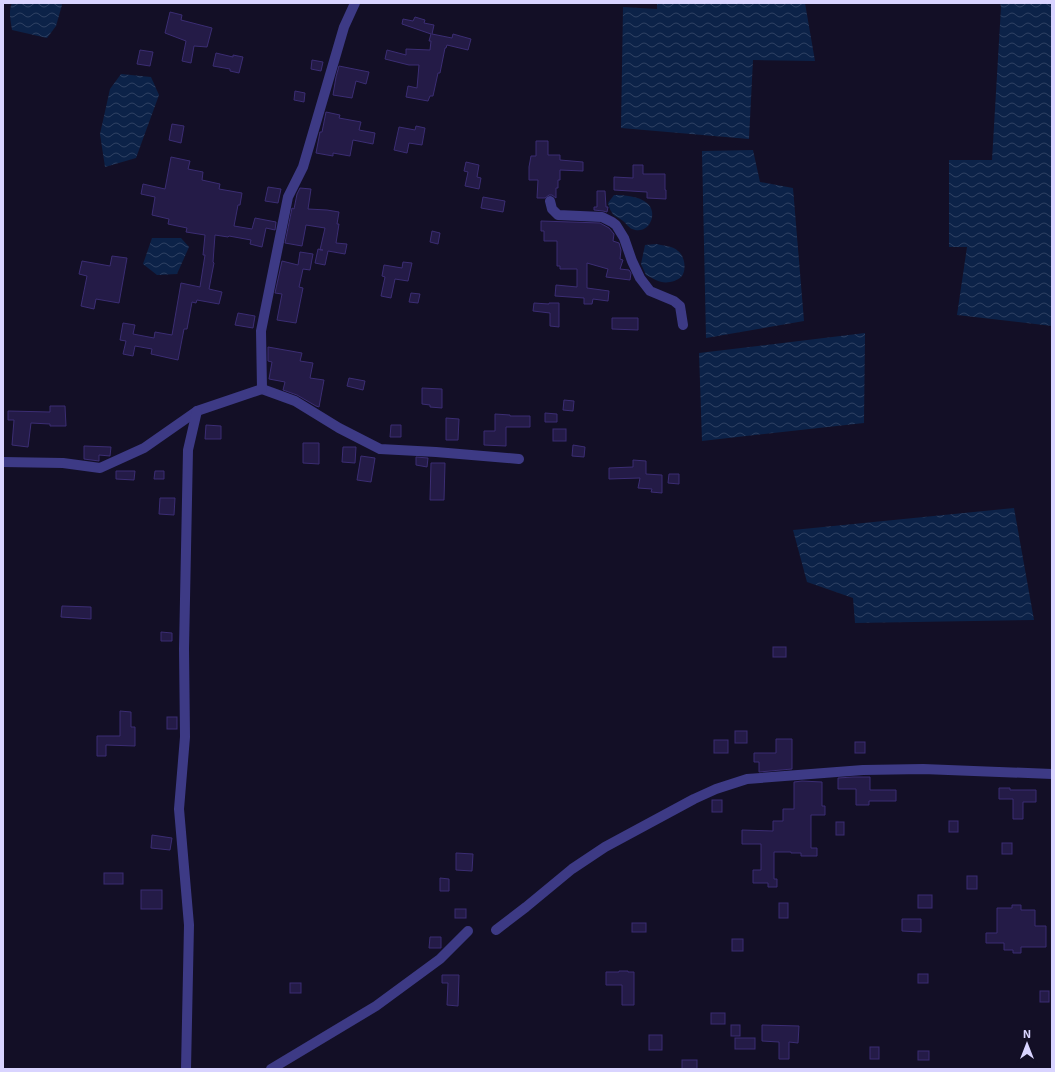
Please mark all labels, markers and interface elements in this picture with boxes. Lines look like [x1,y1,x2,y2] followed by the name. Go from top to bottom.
[1007,1024,1047,1064] north arrow
[1023,1027,1031,1040] text: N

